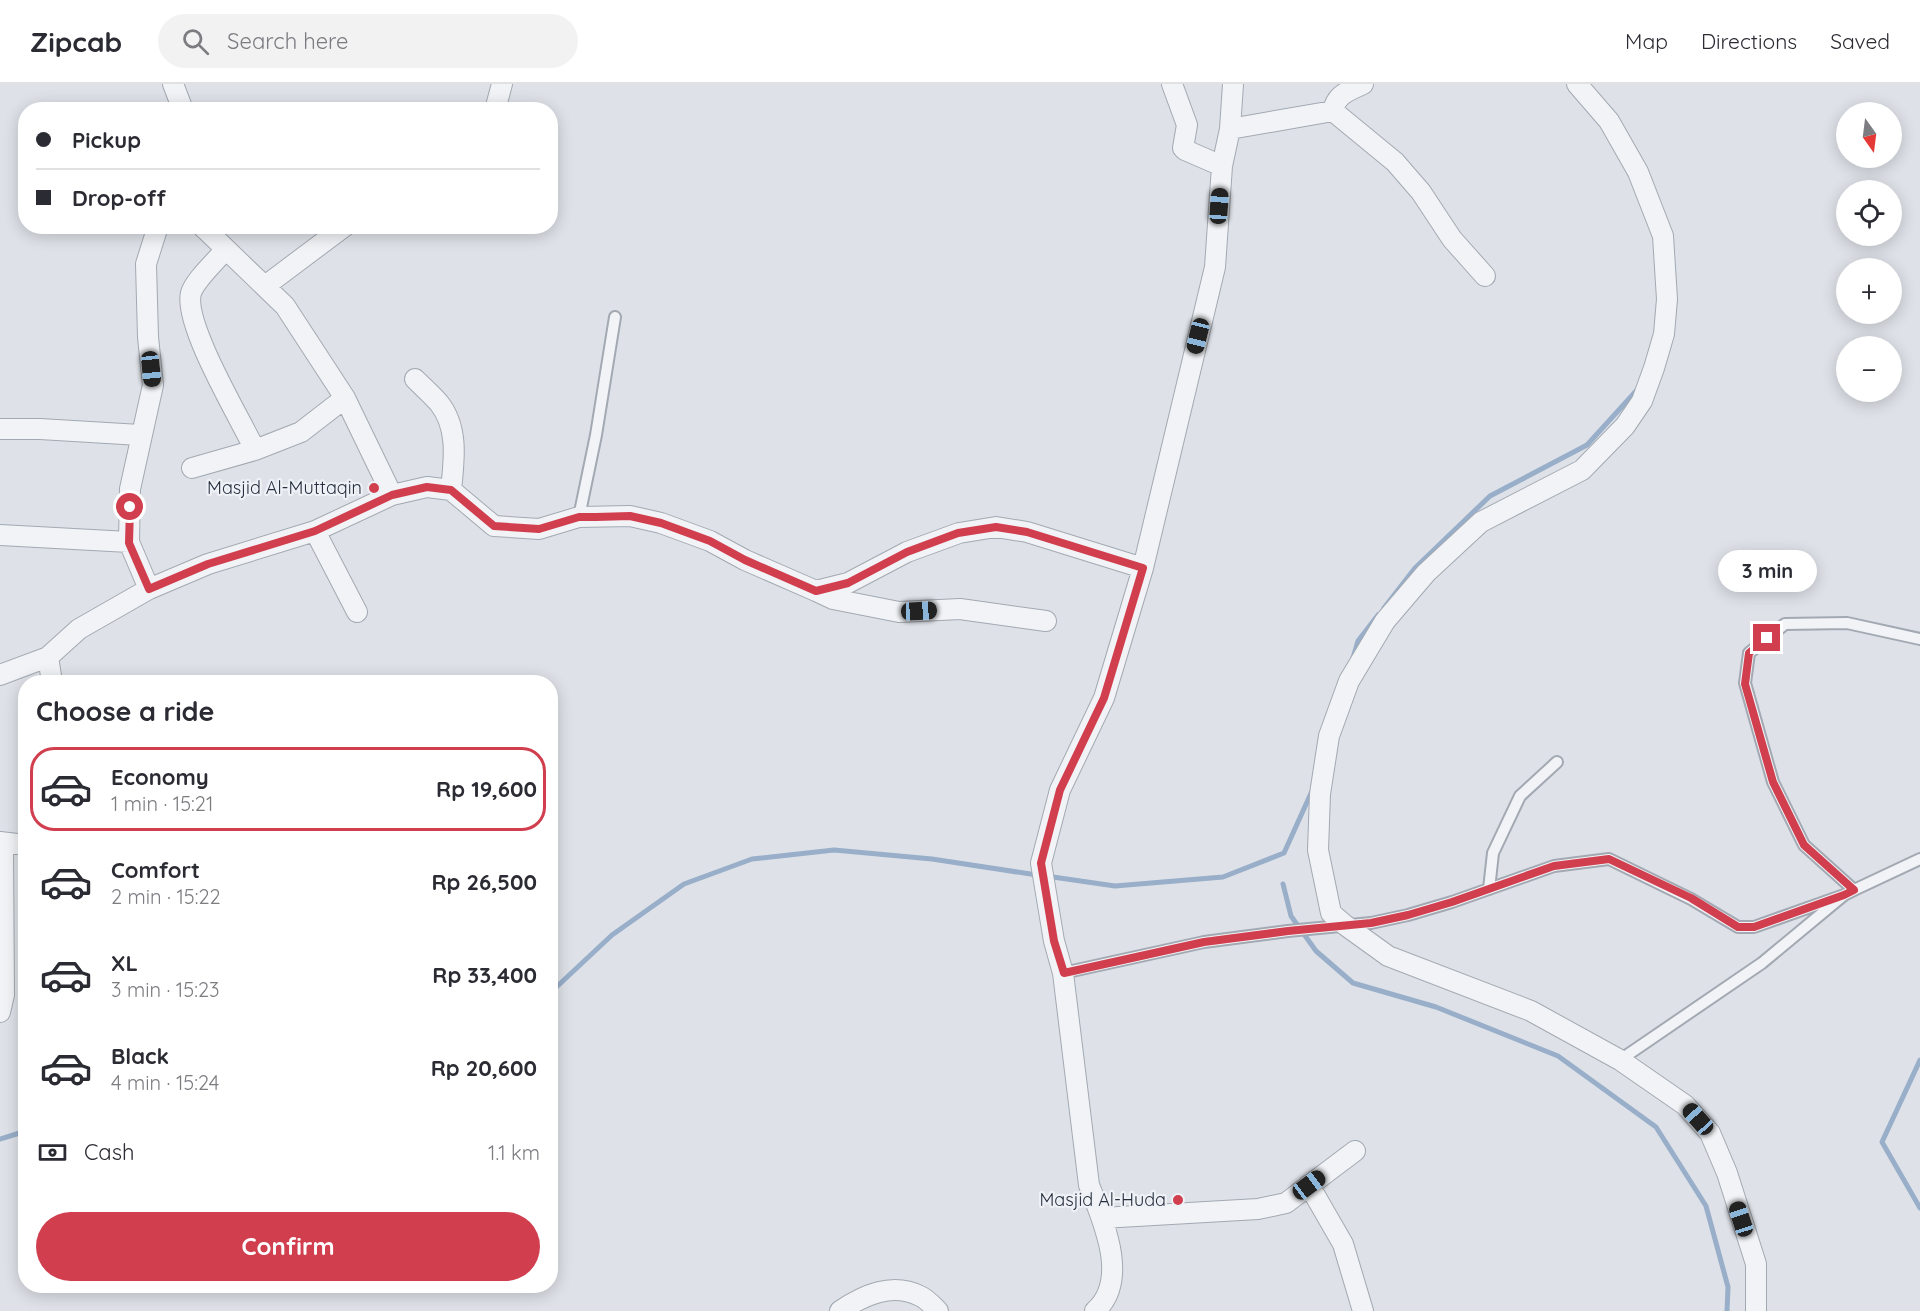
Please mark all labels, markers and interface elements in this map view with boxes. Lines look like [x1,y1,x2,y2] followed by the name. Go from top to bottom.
[158,14,578,68] search box
[30,24,122,59] text: Zipcab
[179,25,212,58] icon: search
[227,27,349,55] text: Search here
[1625,28,1668,54] text: Map
[1701,28,1797,54] text: Directions
[1830,28,1890,54] text: Saved
[1836,102,1902,168] north arrow
[1836,102,1902,402] map controls
[72,126,141,154] text: Pickup
[1836,180,1902,246] button: locate
[72,184,166,212] text: Drop-off
[1209,187,1229,225] car
[1836,258,1902,324] button: +
[1185,316,1211,356] car
[1836,336,1902,402] button: −
[140,350,162,388] car
[207,476,362,499] place label: Masjid Al-Muttaqin
[367,481,381,495] marker: Masjid Al-Muttaqin
[116,493,143,520] route start
[1718,551,1816,593] callout: 3 min
[1742,558,1793,583] text: 3 min
[901,601,937,621] car
[1753,624,1780,651] route end
[36,694,214,728] text: Choose a ride
[39,762,93,816] icon: car
[111,763,209,791] text: Economy
[436,775,537,803] text: Rp 19,600
[111,791,213,816] text: 1 min · 15:21
[39,855,93,909] icon: car
[111,856,200,884] text: Comfort
[431,868,537,896] text: Rp 26,500
[111,884,221,909] text: 2 min · 15:22
[39,948,93,1002] icon: car
[111,949,138,977] text: XL
[432,961,537,989] text: Rp 33,400
[111,977,219,1002] text: 3 min · 15:23
[39,1041,93,1095] icon: car
[111,1042,169,1070] text: Black
[431,1054,537,1082] text: Rp 20,600
[111,1070,219,1095] text: 4 min · 15:24
[1679,1100,1717,1138] car
[36,1136,69,1169] icon: cash
[84,1138,135,1166] text: Cash
[488,1140,540,1165] text: 1.1 km
[1289,1167,1329,1203] car
[1039,1188,1166,1211] place label: Masjid Al-Huda
[1171,1193,1185,1207] marker: Masjid Al-Huda
[1727,1199,1755,1239] car
[36,1212,540,1281] button: Confirm

